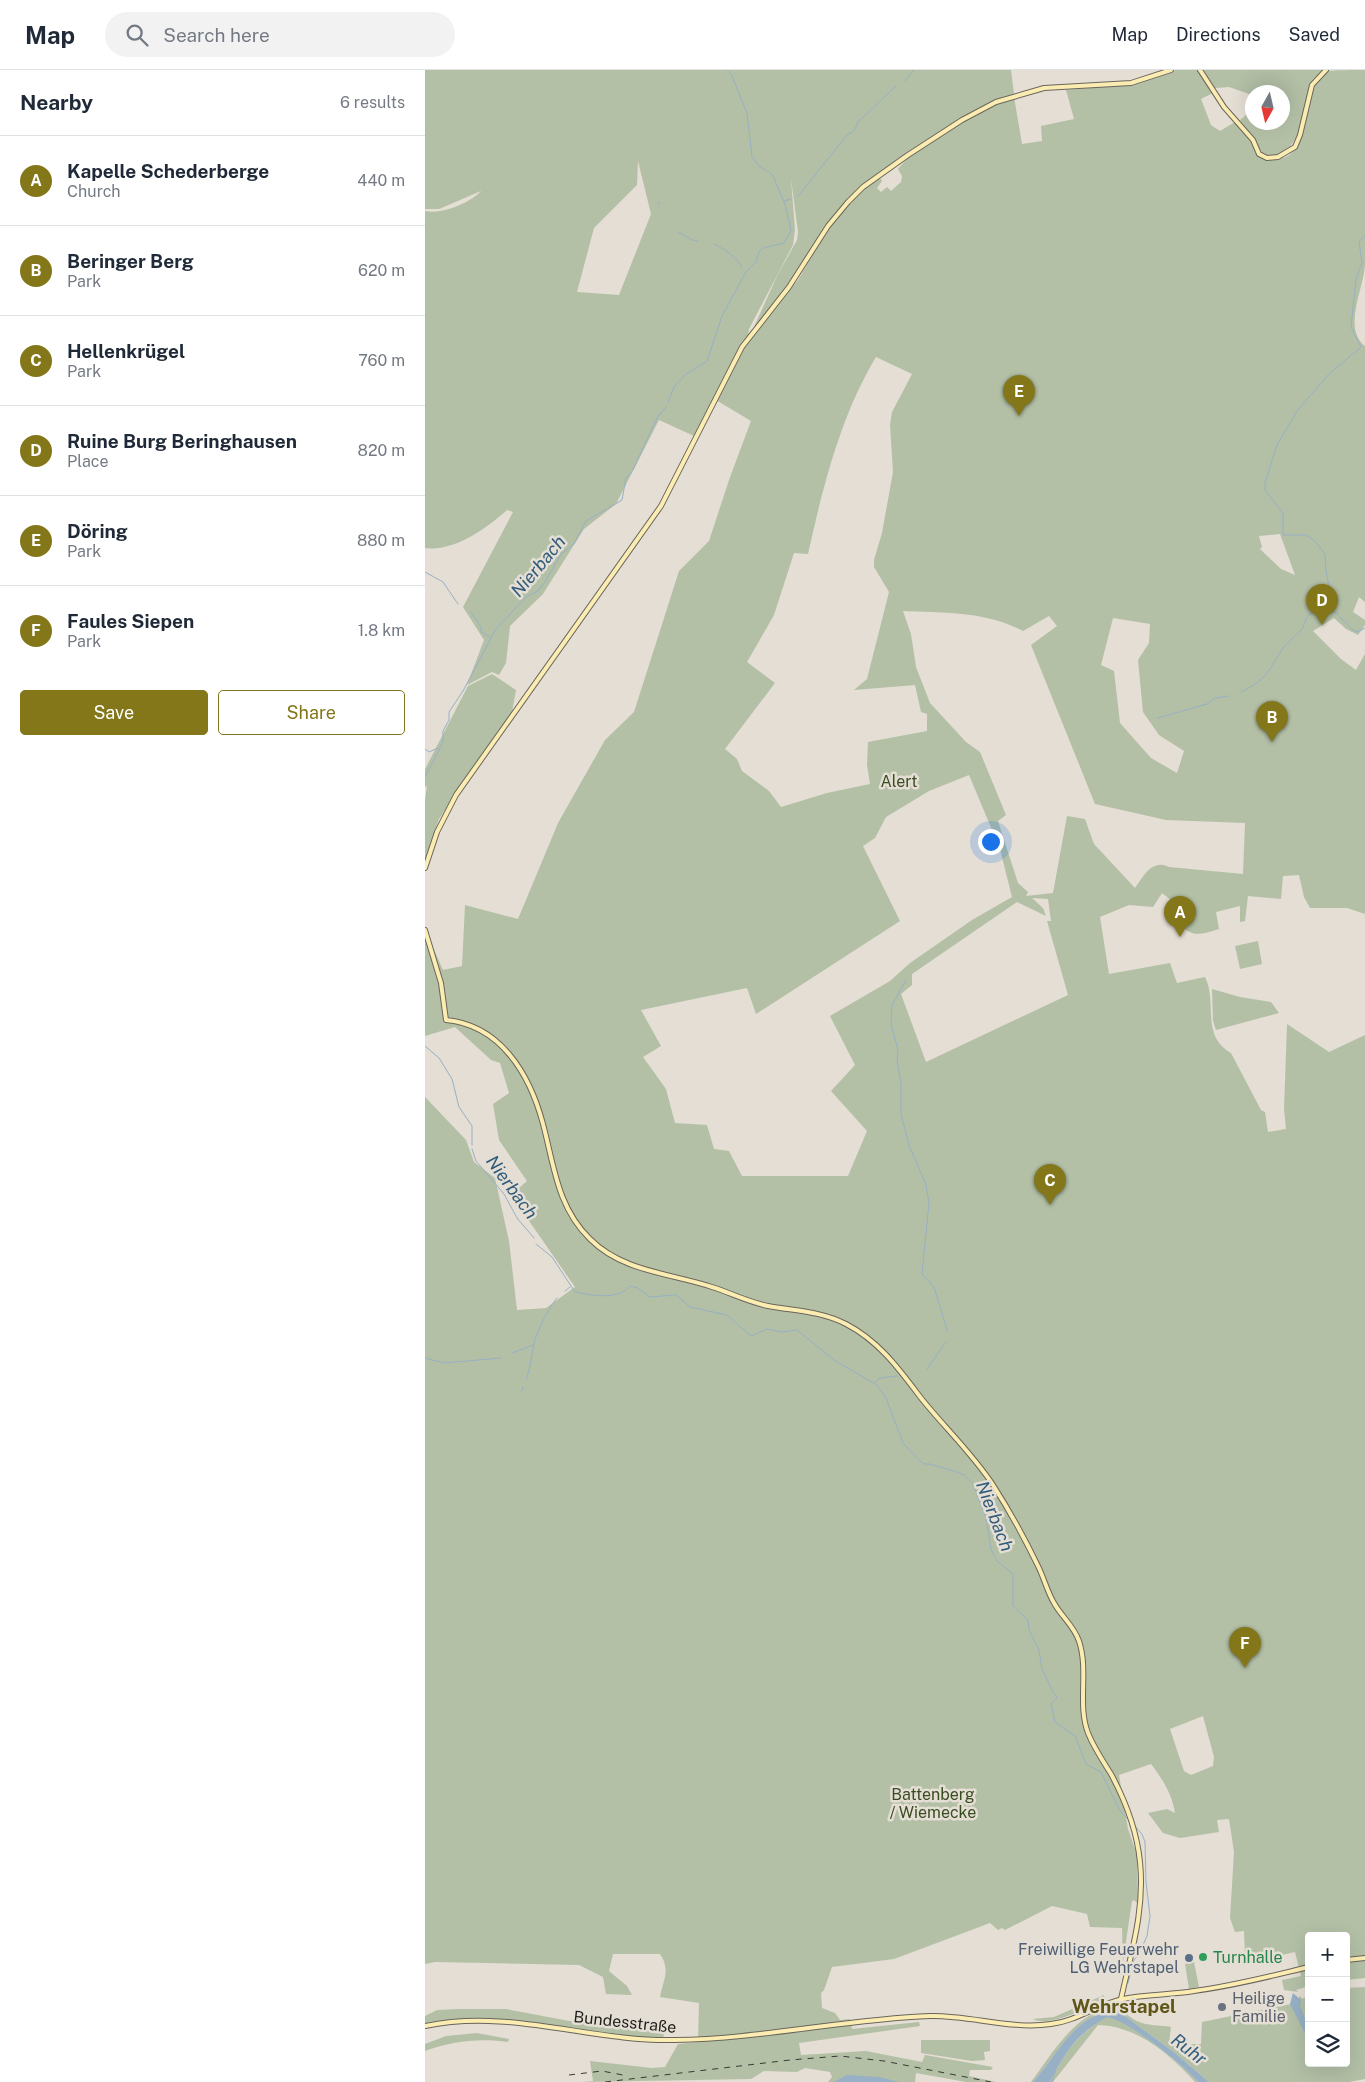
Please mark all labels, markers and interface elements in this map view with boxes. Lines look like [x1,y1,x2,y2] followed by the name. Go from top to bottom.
[105,12,455,57] search box
[25,21,75,49] text: Map
[123,21,151,49] icon: search
[163,24,270,46] text: Search here
[1111,24,1148,45] text: Map
[1176,24,1261,45] text: Directions
[1289,24,1340,45] text: Saved
[1245,85,1290,130] north arrow
[20,90,93,115] text: Nearby
[340,93,405,112] text: 6 results
[67,160,269,182] text: Kapelle Schederberge
[30,171,42,190] text: A
[357,171,405,190] text: 440 m
[67,182,121,201] text: Church
[67,250,194,272] text: Beringer Berg
[31,261,41,280] text: B
[358,261,405,280] text: 620 m
[67,272,101,291] text: Park
[67,340,185,362] text: Hellenkrügel
[30,351,42,370] text: C
[358,351,405,370] text: 760 m
[67,362,101,381] text: Park
[1003,375,1035,416] pin: E
[67,430,297,452] text: Ruine Burg Beringhausen
[30,441,42,460] text: D
[358,441,405,460] text: 820 m
[67,452,109,471] text: Place
[67,520,128,542] text: Döring
[31,531,41,550] text: E
[357,531,405,550] text: 880 m
[506,531,570,601] water label: Nierbach
[67,542,101,561] text: Park
[1306,584,1338,625] pin: D
[67,610,194,632] text: Faules Siepen
[31,621,41,640] text: F
[358,621,405,640] text: 1.8 km
[67,632,101,651] text: Park
[20,690,208,735] button: Save
[218,690,405,735] button: Share
[1256,701,1288,742] pin: B
[880,772,918,791] park label: Alert
[978,829,1004,855] your location
[1164,896,1196,937] pin: A
[482,1151,542,1223] water label: Nierbach
[1034,1164,1066,1205] pin: C
[972,1478,1018,1554] water label: Nierbach
[1229,1627,1261,1668] pin: F
[890,1785,976,1822] park label: Battenberg / Wiemecke
[1305,1932,1350,2067] map controls
[1305,1932,1350,1977] button: +
[1018,1940,1179,1977] place label: Freiwillige Feuerwehr LG Wehrstapel
[1213,1948,1283,1967] place label: Turnhalle
[1197,1951,1209,1963] marker: Turnhalle
[1183,1952,1195,1964] marker: Freiwillige Feuerwehr LG Wehrstapel
[1305,1977,1350,2022] button: −
[1232,1989,1286,2026] place label: Heilige Familie
[1072,1995,1176,2017] district label: Wehrstapel
[1216,2001,1228,2013] marker: Heilige Familie
[573,2007,677,2037] street label: Bundesstraße
[1305,2022,1350,2067] button: layers
[1167,2029,1211,2069] water label: Ruhr

